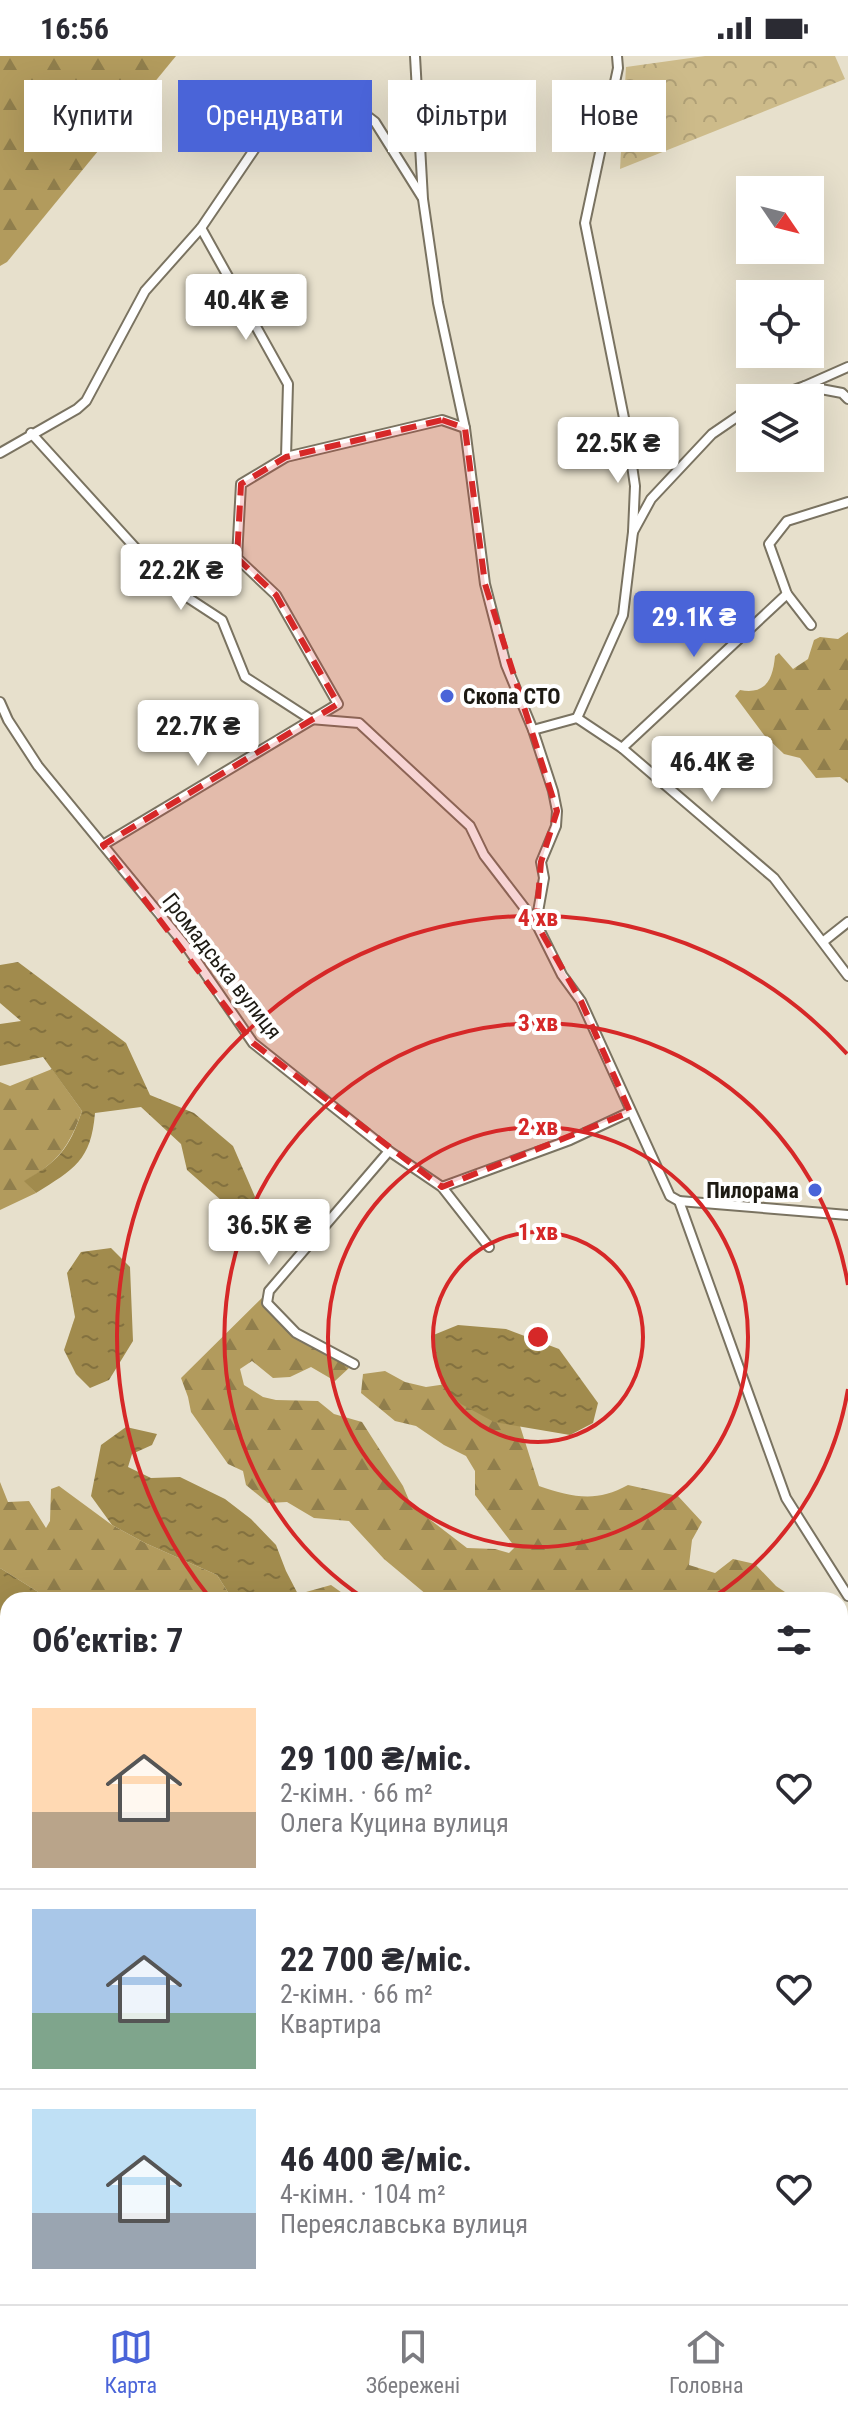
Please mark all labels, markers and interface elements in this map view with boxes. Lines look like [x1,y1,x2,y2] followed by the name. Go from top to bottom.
[40,11,109,46] text: 16:56
[24,80,162,152] chip: Купити
[178,80,372,152] chip: Орендувати
[388,80,536,152] chip: Фільтри
[552,80,666,152] chip: Нове
[736,176,824,264] north arrow
[736,176,824,472] map controls
[172,274,320,342] pin: 40.4K ₴
[736,280,824,368] button: locate
[204,285,288,315] text: 40.4K ₴
[736,384,824,472] button: layers
[544,417,692,485] pin: 22.5K ₴
[576,428,660,458] text: 22.5K ₴
[107,544,255,612] pin: 22.2K ₴
[139,555,223,585] text: 22.2K ₴
[620,591,768,659] pin: 29.1K ₴
[652,602,736,632] text: 29.1K ₴
[463,684,561,709] place label: Скопа СТО
[438,687,456,705] marker: Скопа СТО
[124,700,272,768] pin: 22.7K ₴
[156,711,240,741] text: 22.7K ₴
[638,736,786,804] pin: 46.4K ₴
[670,747,754,777] text: 46.4K ₴
[157,888,287,1044] street label: Громадська вулиця
[518,904,558,932] text: 4 хв
[518,1009,558,1037] text: 3 хв
[518,1113,558,1141] text: 2 хв
[706,1178,799,1203] place label: Пилорама
[806,1181,824,1199] marker: Пилорама
[195,1199,343,1267] pin: 36.5K ₴
[227,1210,311,1240] text: 36.5K ₴
[518,1218,558,1246] text: 1 хв
[524,1323,552,1351] centre of rings
[772,1618,816,1662] icon: filters
[32,1620,183,1660] text: Об’єктів: 7
[280,1738,472,1778] text: 29 100 ₴/міс.
[96,1740,192,1836] icon: home
[772,1766,816,1810] icon: heart
[280,1778,433,1808] text: 2-кімн. · 66 m²
[280,1808,509,1838] text: Олега Куцина вулиця
[280,1939,472,1979] text: 22 700 ₴/міс.
[96,1941,192,2037] icon: home
[772,1967,816,2011] icon: heart
[280,1979,433,2009] text: 2-кімн. · 66 m²
[280,2009,382,2039] text: Квартира
[280,2139,472,2179] text: 46 400 ₴/міс.
[96,2141,192,2237] icon: home
[772,2167,816,2211] icon: heart
[280,2179,446,2209] text: 4-кімн. · 104 m²
[280,2209,528,2239] text: Переяславська вулиця
[104,2325,157,2398] tab: Карта
[366,2325,460,2398] tab: Збережені
[669,2325,744,2398] tab: Головна

